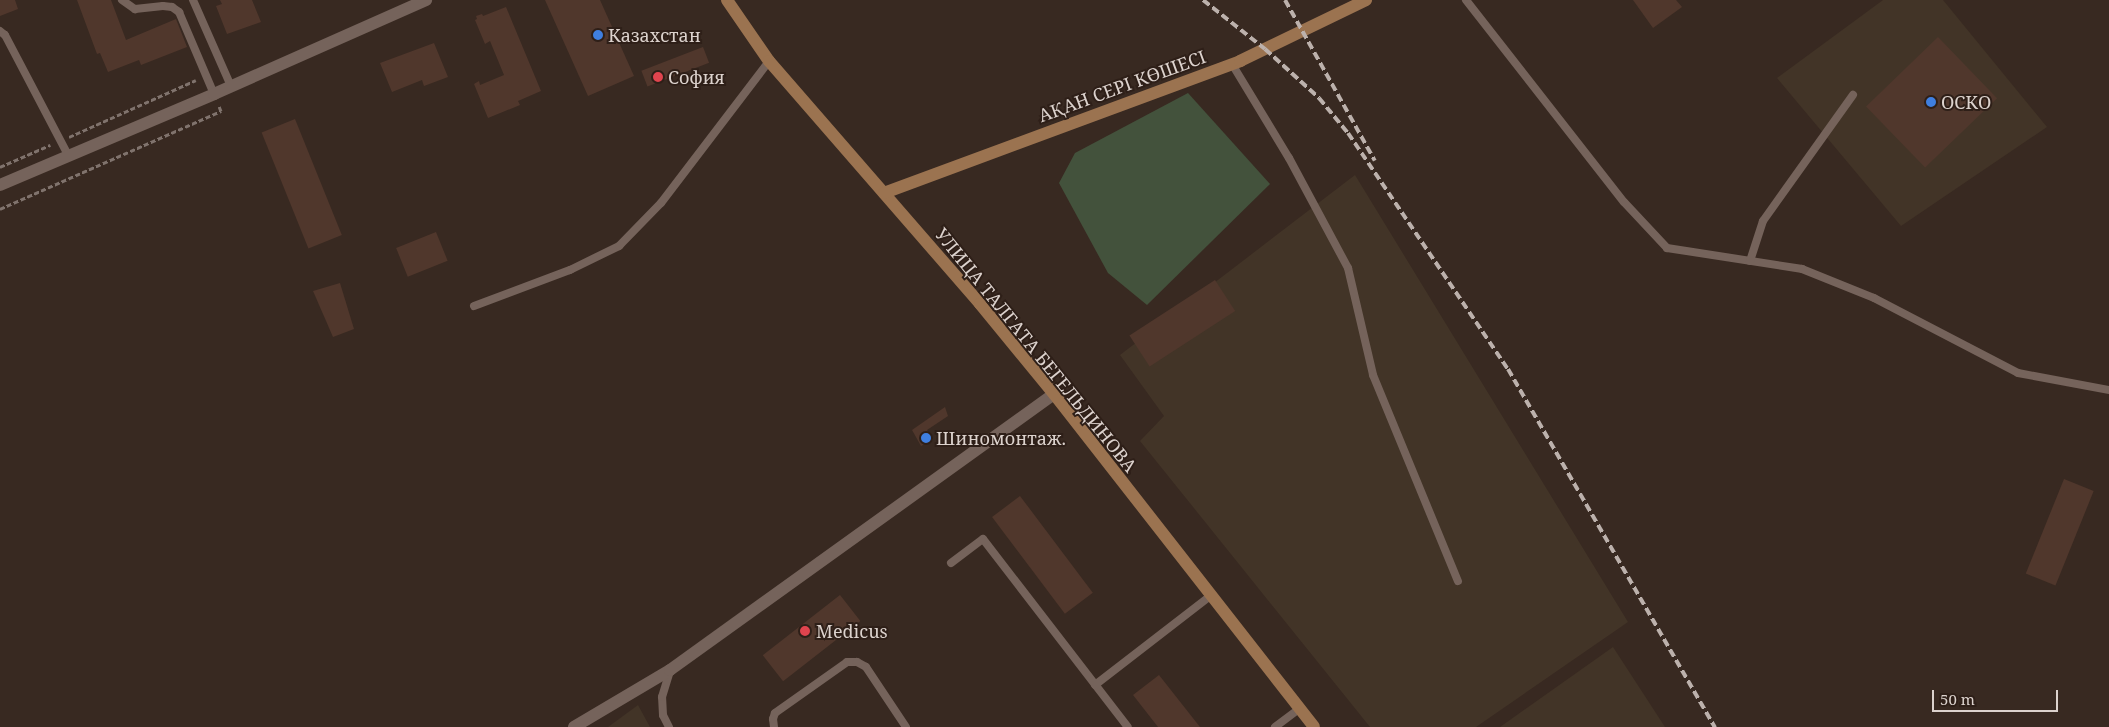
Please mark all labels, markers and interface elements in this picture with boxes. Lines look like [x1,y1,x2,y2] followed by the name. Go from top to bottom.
[608,24,701,46] place label: Казахстан
[592,29,604,41] marker: Казахстан
[1035,46,1209,126] street label: АҚАН СЕРІ КӨШЕСІ
[668,66,725,88] place label: София
[652,71,664,83] marker: София
[1941,91,1991,113] place label: ОСКО
[1925,96,1937,108] marker: ОСКО
[931,224,1141,476] street label: УЛИЦА ТАЛГАТА БЕГЕЛЬДИНОВА
[936,427,1066,449] place label: Шиномонтаж.
[920,432,932,444] marker: Шиномонтаж.
[816,620,888,642] place label: Medicus
[798,624,812,638] marker: Medicus
[1934,680,2060,712] scale bar
[1940,689,1975,709] text: 50 m

